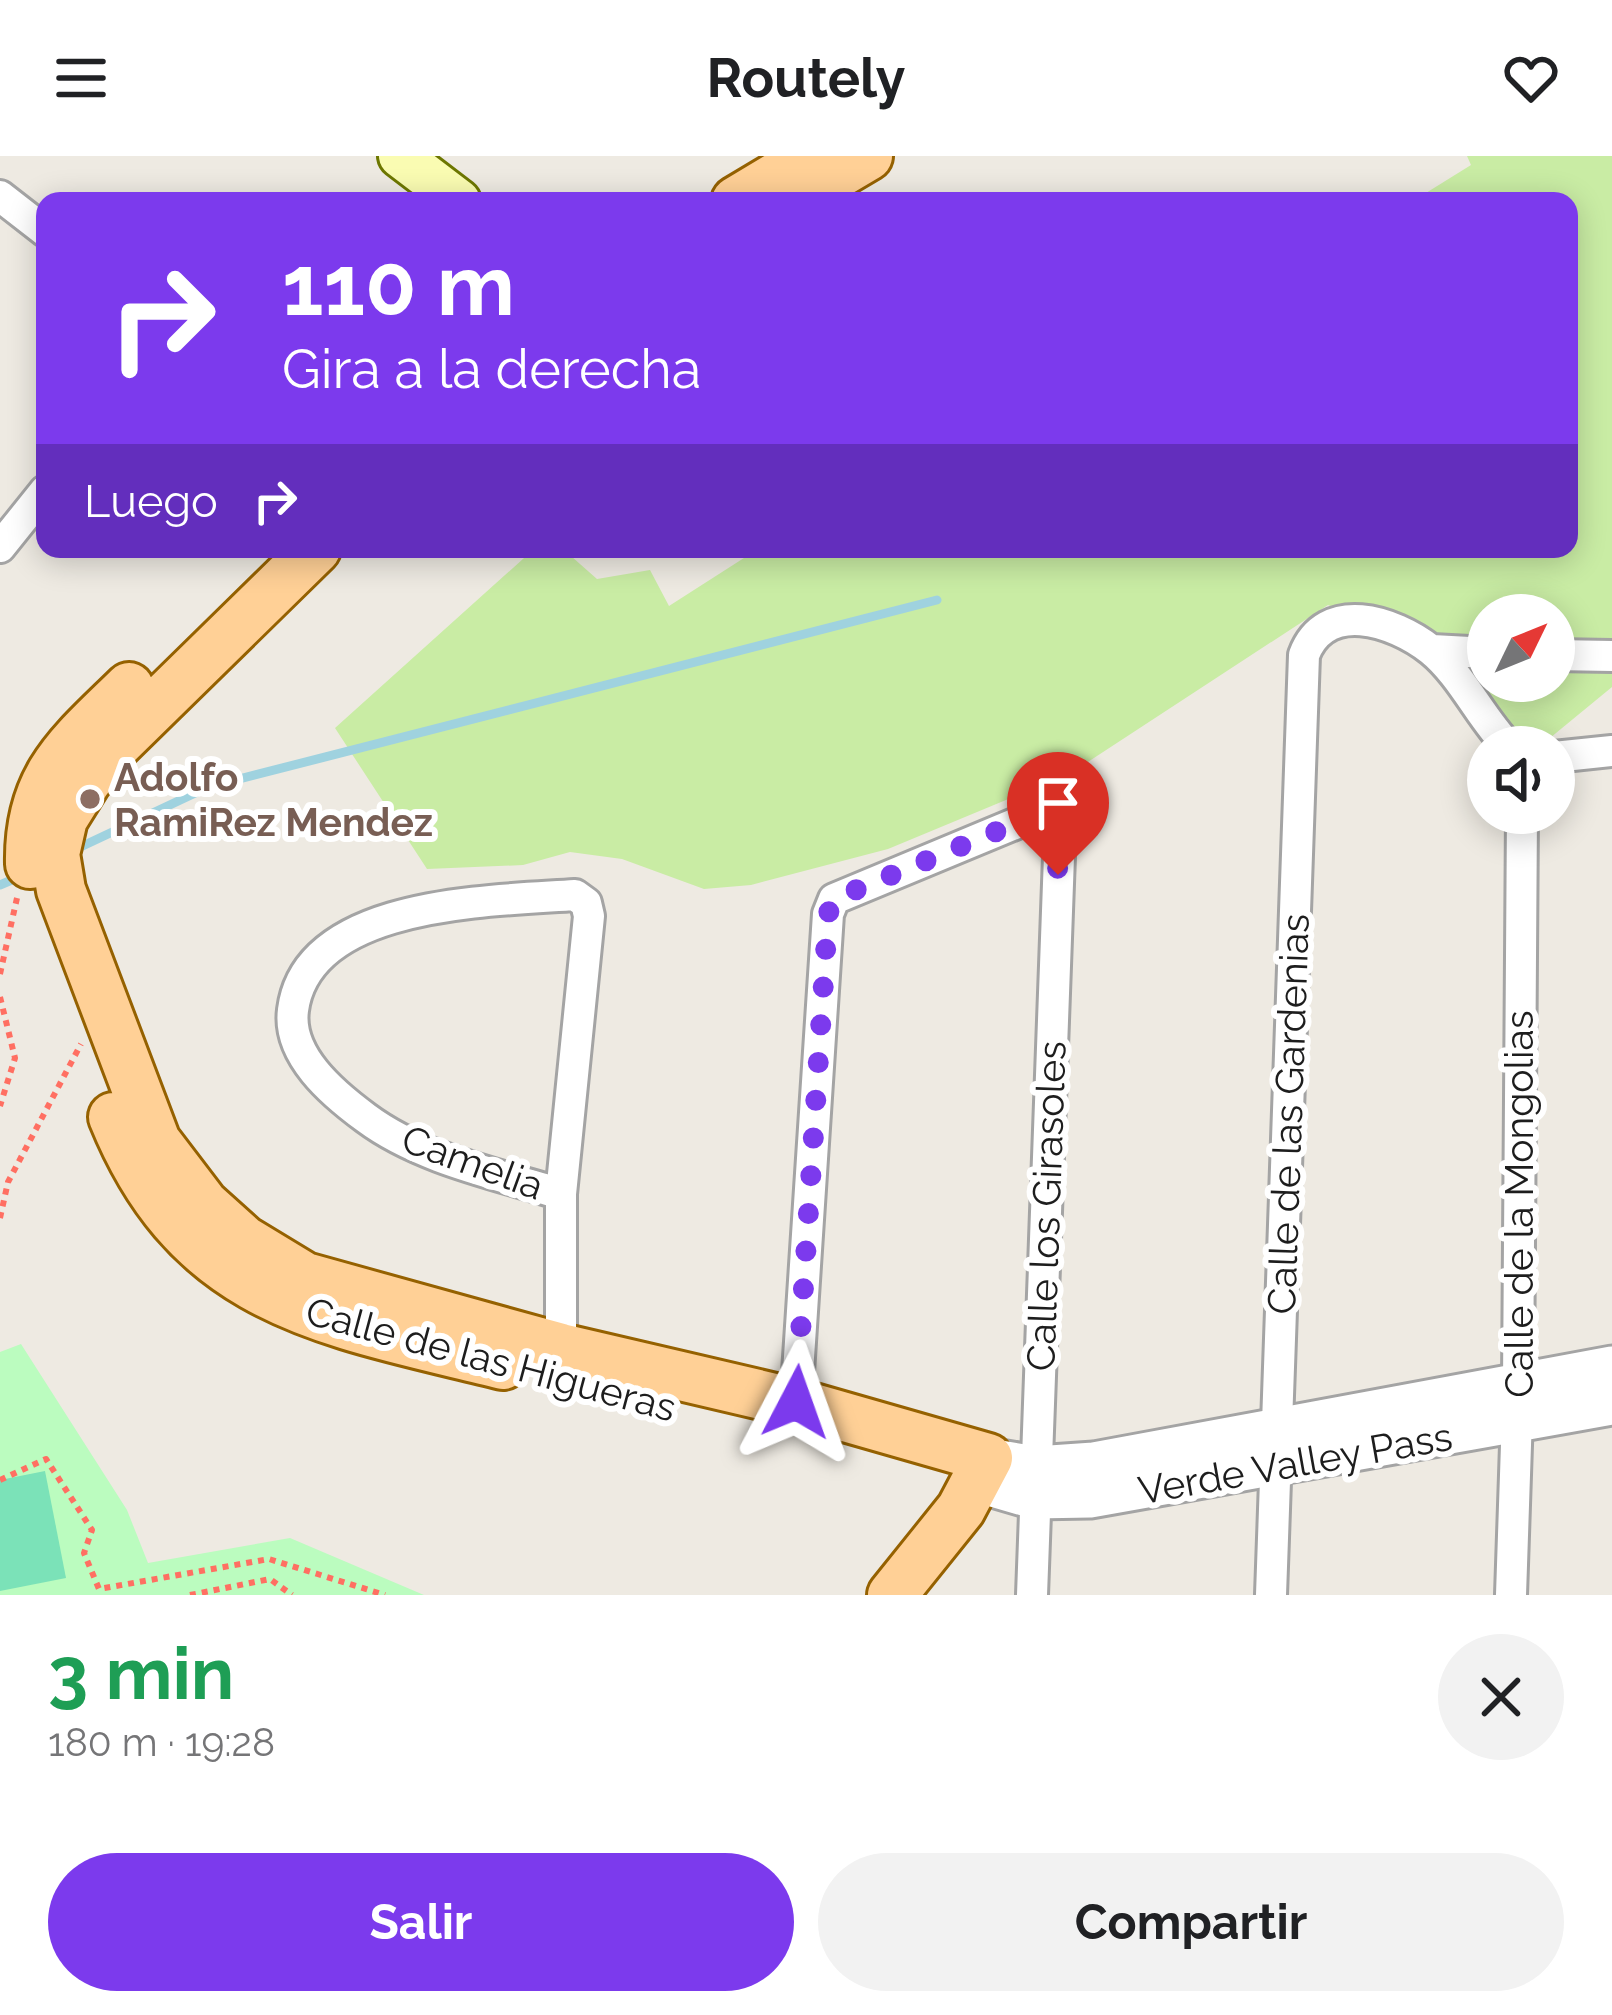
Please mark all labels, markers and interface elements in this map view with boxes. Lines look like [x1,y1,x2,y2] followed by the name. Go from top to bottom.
[48,45,114,111] icon: menu
[1498,45,1564,111] icon: heart
[706,46,906,110] text: Routely
[282,236,515,335] text: 110 m
[84,240,240,396] icon: right
[282,337,701,401] text: Gira a la derecha
[242,468,308,534] icon: right
[84,475,218,528] text: Luego
[1467,594,1575,702] north arrow
[1467,594,1575,834] map controls
[1467,726,1575,834] button: sound
[1007,752,1109,875] pin
[114,754,433,845] place label: Adolfo RamiRez Mendez
[1025,770,1091,836] icon: arrive
[77,786,103,812] marker: Adolfo RamiRez Mendez
[1258,913,1318,1315] street label: Calle de las Gardenias
[1496,1010,1542,1398] street label: Calle de la Mongolias
[1017,1040,1075,1372] street label: Calle los Girasoles
[396,1115,550,1209] street label: Camelia
[301,1287,681,1431] street label: Calle de las Higueras
[733,1339,859,1465] position arrow
[1134,1413,1456,1513] street label: Verde Valley Pass
[48,1631,234,1716] text: 3 min
[1438,1634,1564,1760] button: close
[48,1719,275,1765] text: 180 m · 19:28
[48,1853,794,1991] button: Salir
[818,1853,1564,1991] button: Compartir

